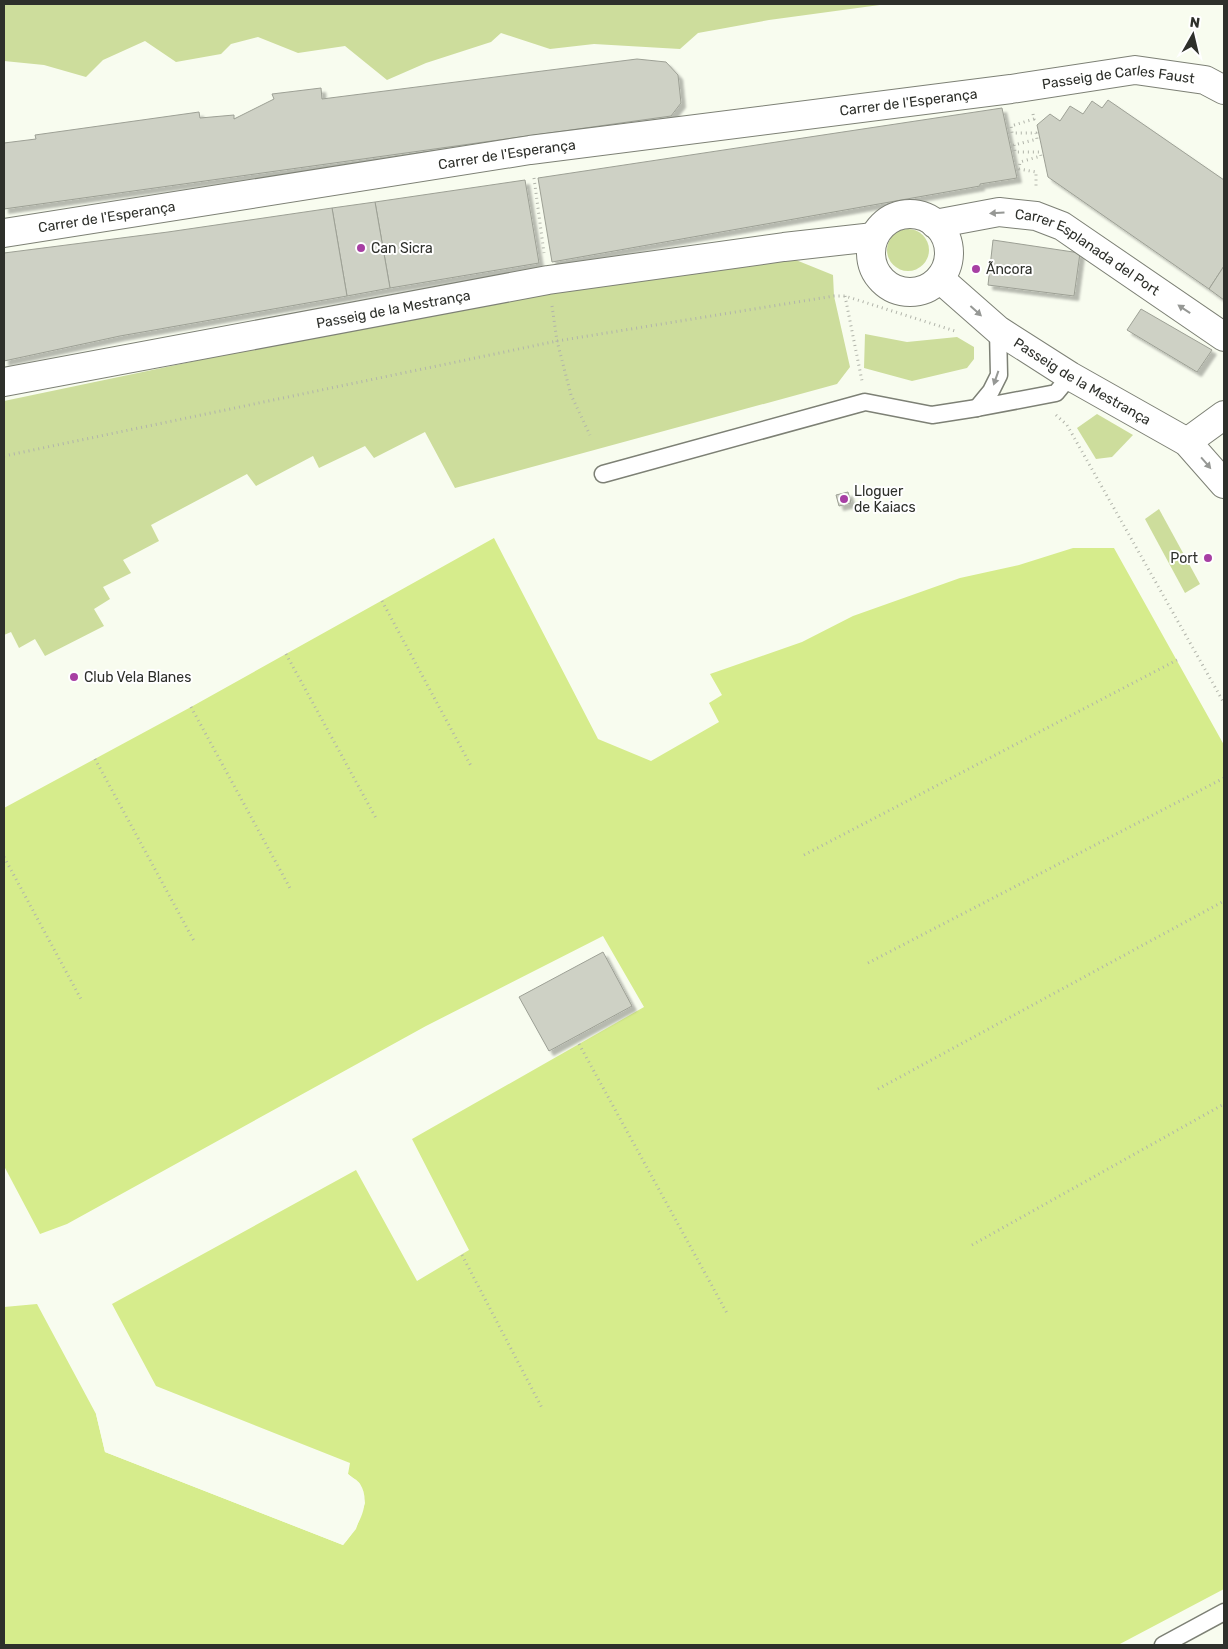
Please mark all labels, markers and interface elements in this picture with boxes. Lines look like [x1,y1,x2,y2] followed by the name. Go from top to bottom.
[1168,10,1218,60] north arrow
[1189,14,1201,32] text: N
[1041,62,1196,93] street label: Passeig de Carles Faust
[839,85,978,120] street label: Carrer de l'Esperança
[437,136,577,173] street label: Carrer de l'Esperança
[37,198,177,236] street label: Carrer de l'Esperança
[1014,206,1163,300] street label: Carrer Esplanada del Port
[988,210,1004,218] one-way arrow
[371,240,433,257] place label: Can Sicra
[355,242,367,254] marker: Can Sicra
[986,260,1033,278] place label: Ãncora
[970,263,982,275] marker: Ãncora
[315,287,472,332] street label: Passeig de la Mestrança
[1177,304,1191,314] one-way arrow
[970,305,982,317] one-way arrow
[1010,334,1154,429] street label: Passeig de la Mestrança
[992,371,1000,386] one-way arrow
[1200,456,1212,468] one-way arrow
[854,483,916,516] place label: Lloguer de Kaiacs
[838,493,850,505] marker: Lloguer de Kaiacs
[1170,550,1199,567] place label: Port
[1202,552,1214,564] marker: Port
[84,669,191,686] place label: Club Vela Blanes
[68,671,80,683] marker: Club Vela Blanes

